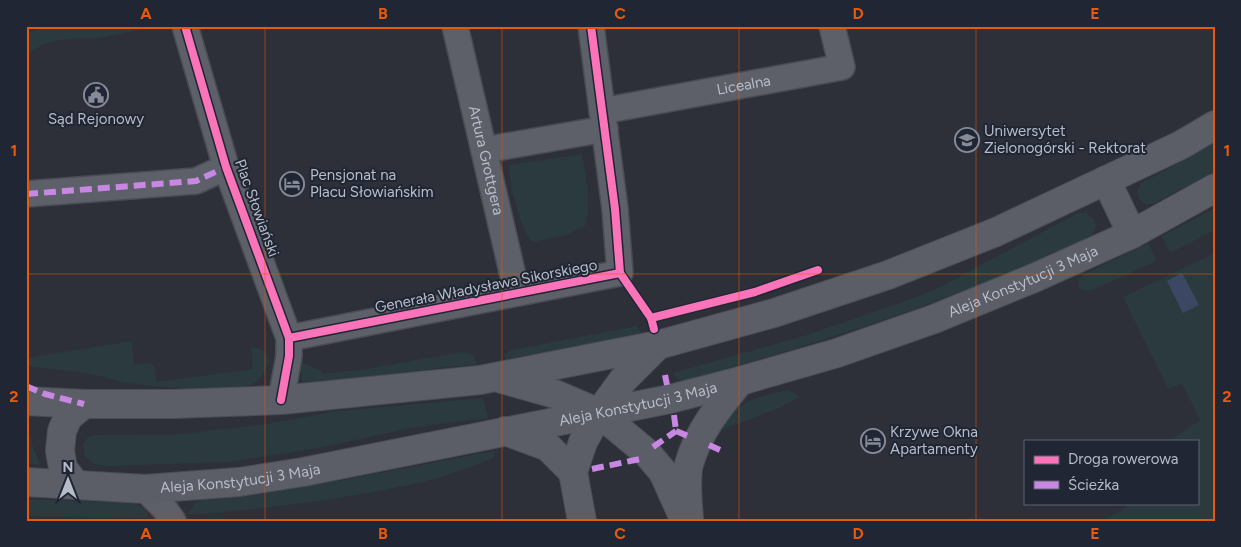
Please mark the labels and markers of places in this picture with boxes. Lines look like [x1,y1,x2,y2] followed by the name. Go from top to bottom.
[83,82,109,108] public building icon: Sąd Rejonowy
[48,110,144,128] place label: Sąd Rejonowy
[984,122,1146,157] place label: Uniwersytet Zielonogórski - Rektorat
[954,127,980,153] school or university icon: Uniwersytet Zielonogórski - Rektorat
[310,166,434,201] place label: Pensjonat na Placu Słowiańskim
[279,171,305,197] hotel icon: Pensjonat na Placu Słowiańskim
[890,423,978,458] place label: Krzywe Okna Apartamenty
[860,428,886,454] hotel icon: Krzywe Okna Apartamenty

